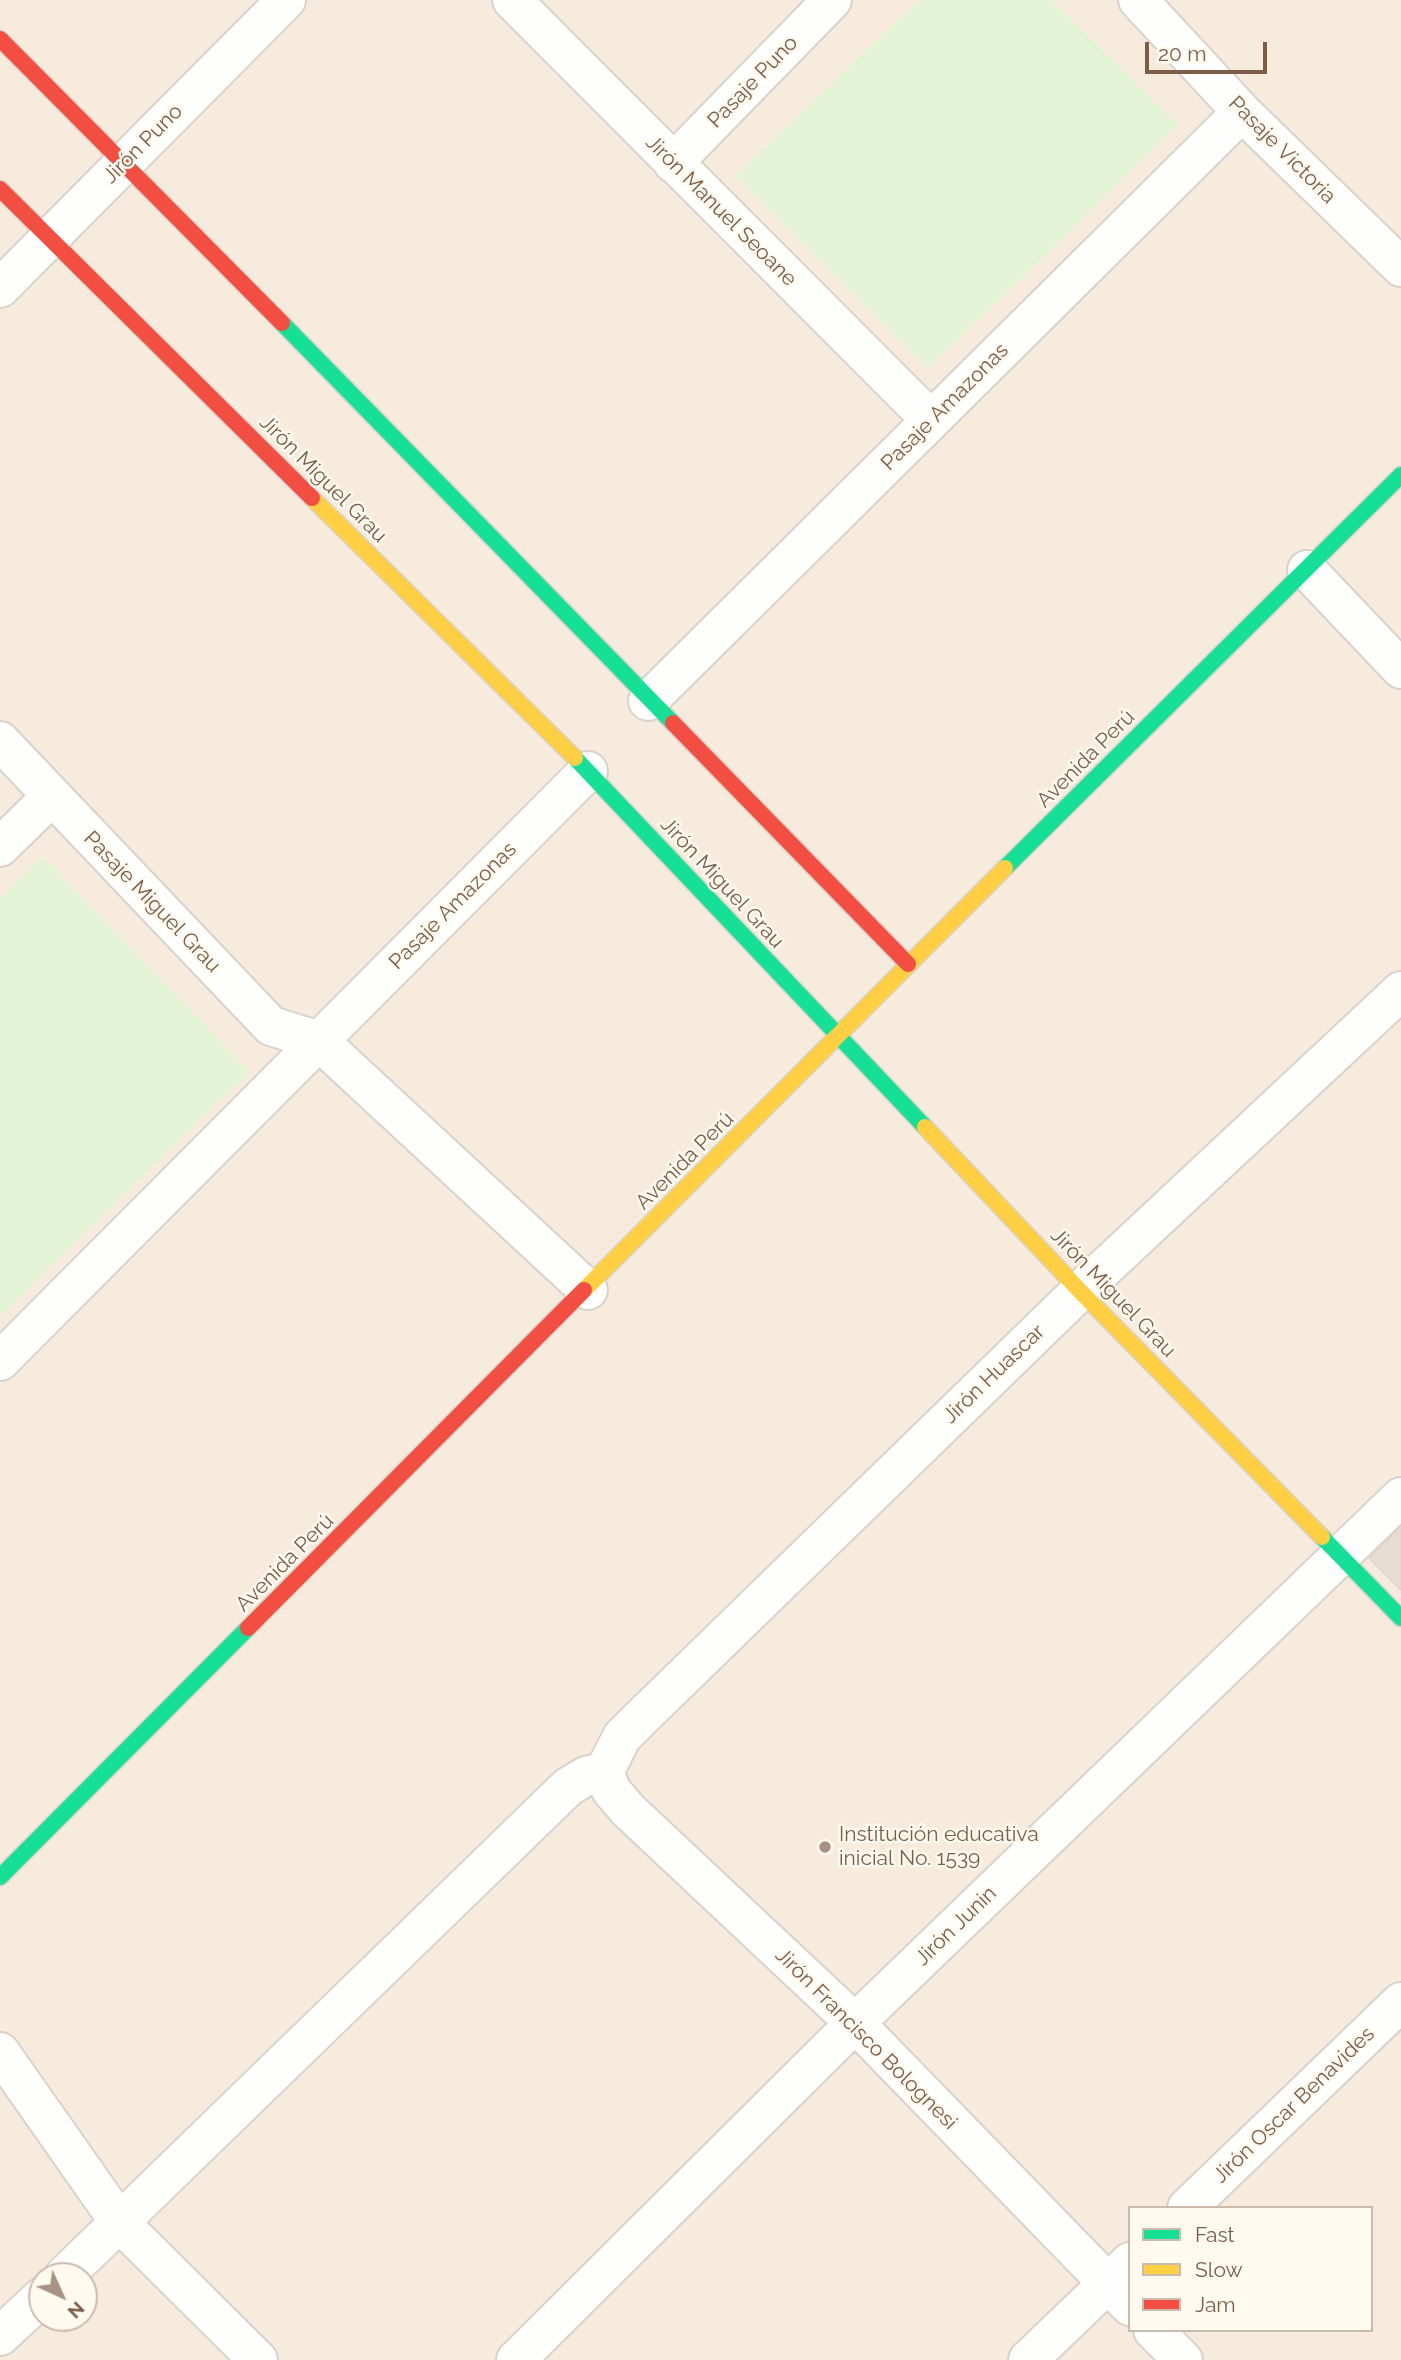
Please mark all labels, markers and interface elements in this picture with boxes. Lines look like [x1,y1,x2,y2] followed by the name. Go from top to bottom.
[1149,28,1272,72] scale bar
[703,31,803,133] street label: Pasaje Puno
[1158,41,1206,66] text: 20 m
[1223,91,1341,209] street label: Pasaje Victoria
[98,99,188,189] street label: Jirón Puno
[640,130,802,292] street label: Jirón Manuel Seoane
[876,338,1014,476] street label: Pasaje Amazonas
[254,410,392,548] street label: Jirón Miguel Grau
[1032,705,1140,813] street label: Avenida Perú
[655,812,789,954] street label: Jirón Miguel Grau
[78,826,226,978] street label: Pasaje Miguel Grau
[384,837,522,975] street label: Pasaje Amazonas
[631,1107,739,1215] street label: Avenida Perú
[1045,1223,1181,1363] street label: Jirón Miguel Grau
[938,1319,1050,1429] street label: Jirón Huascar
[231,1509,339,1617] street label: Avenida Perú
[839,1822,1039,1872] place label: Institución educativa inicial No. 1539
[817,1839,833,1855] marker: Institución educativa inicial No. 1539
[910,1881,1002,1971] street label: Jirón Junin
[770,1943,962,2135] street label: Jirón Francisco Bolognesi
[1208,2021,1380,2189] street label: Jirón Oscar Benavides
[1128,2206,1373,2332] legend
[1195,2222,1235,2247] text: Fast
[1195,2257,1243,2282] text: Slow
[28,2262,98,2332] north arrow
[1195,2292,1236,2317] text: Jam
[64,2298,89,2323] text: N

